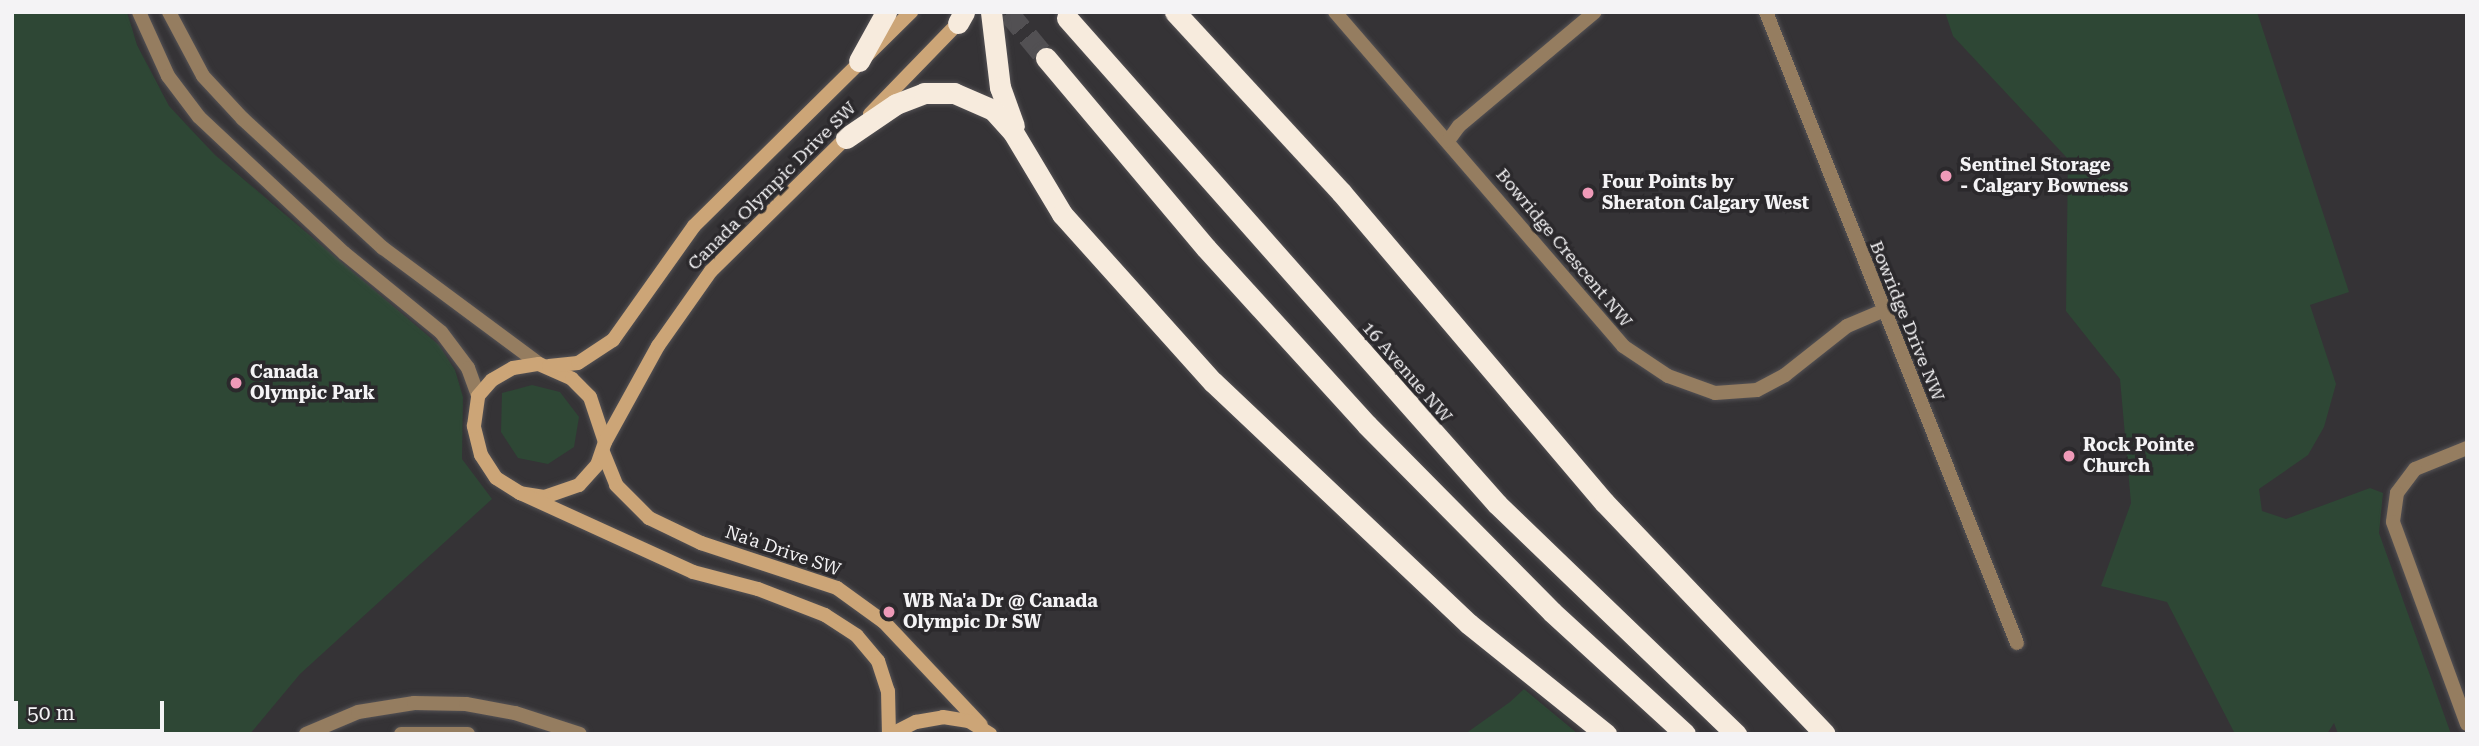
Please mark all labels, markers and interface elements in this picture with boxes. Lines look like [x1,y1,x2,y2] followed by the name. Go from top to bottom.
[683,97,861,275] street label: Canada Olympic Drive SW
[1960,155,2128,198] place label: Sentinel Storage - Calgary Bowness
[1491,164,1637,332] street label: Bowridge Crescent NW
[1938,168,1954,184] marker: Sentinel Storage - Calgary Bowness
[1602,172,1809,214] place label: Four Points by Sheraton Calgary West
[1580,185,1596,201] marker: Four Points by Sheraton Calgary West
[1865,238,1949,404] street label: Bowridge Drive NW
[1357,317,1457,427] street label: 16 Avenue NW
[250,362,375,404] place label: Canada Olympic Park
[228,375,244,391] marker: Canada Olympic Park
[2083,435,2194,478] place label: Rock Pointe Church
[2061,448,2077,464] marker: Rock Pointe Church
[722,521,844,581] street label: Na'a Drive SW
[903,591,1098,634] place label: WB Na'a Dr @ Canada Olympic Dr SW
[881,604,897,620] marker: WB Na'a Dr @ Canada Olympic Dr SW
[18,686,168,730] scale bar
[27,701,75,725] text: 50 m

